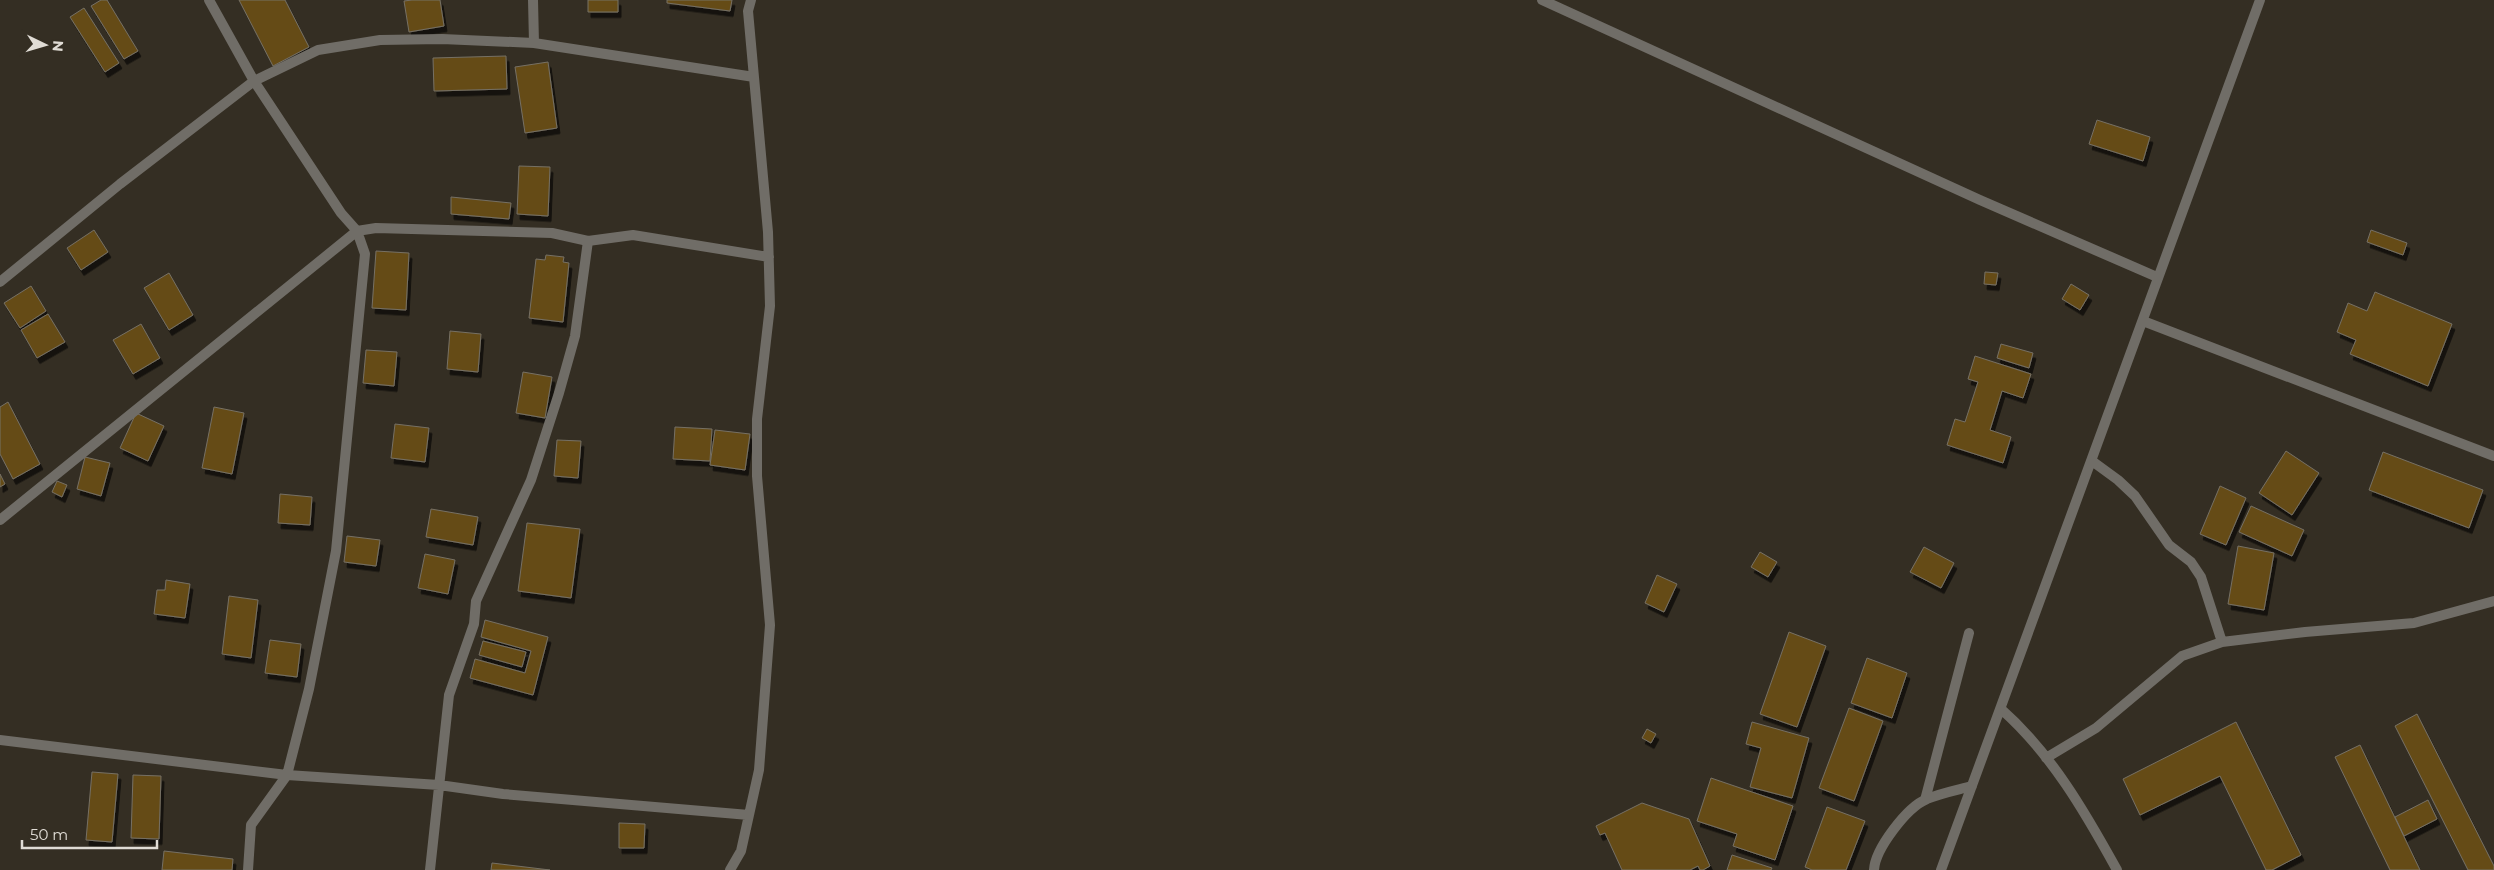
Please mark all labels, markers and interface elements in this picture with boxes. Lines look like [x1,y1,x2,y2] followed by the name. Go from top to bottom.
[20,20,70,70] north arrow
[48,40,67,53] text: N
[22,818,158,850] scale bar
[30,825,68,844] text: 50 m

